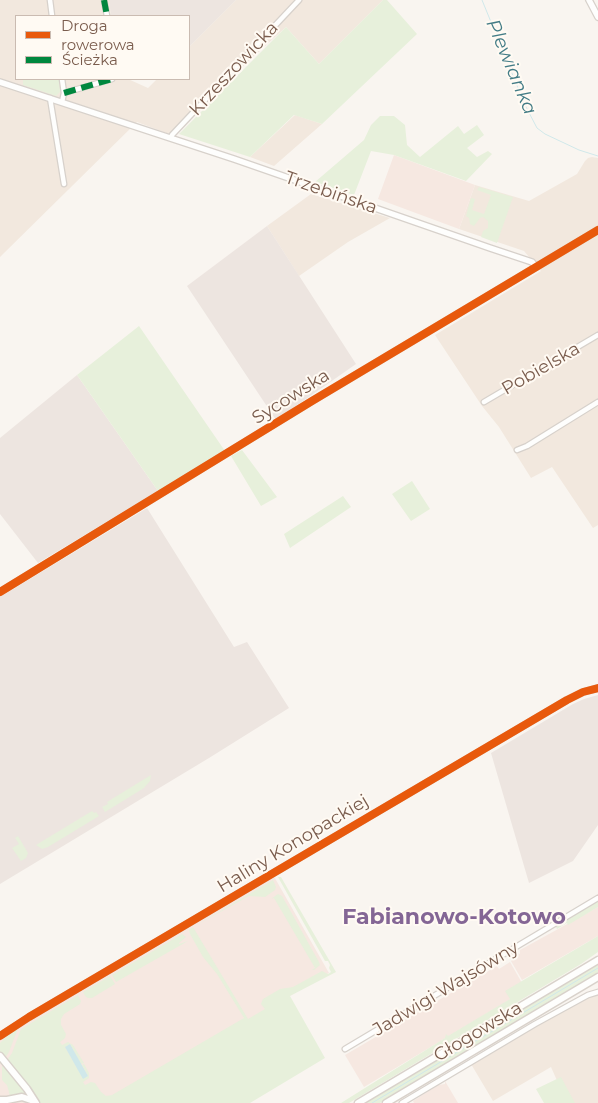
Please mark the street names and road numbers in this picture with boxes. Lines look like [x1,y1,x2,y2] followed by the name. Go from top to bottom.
[185,18,283,120] street label: Krzeszowicka
[282,167,380,219] street label: Trzebińska
[498,338,584,400] street label: Pobielska
[248,365,334,429] street label: Sycowska
[214,790,372,898] street label: Haliny Konopackiej
[369,937,523,1041] street label: Jadwigi Wajsówny
[430,997,526,1067] street label: Głogowska

